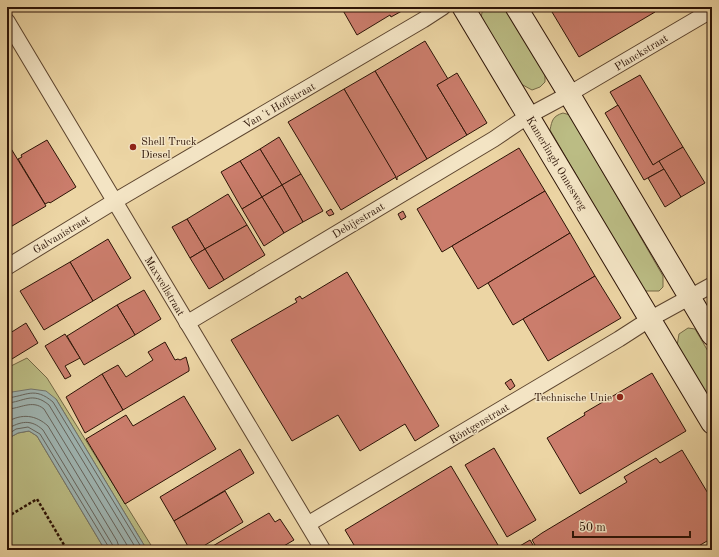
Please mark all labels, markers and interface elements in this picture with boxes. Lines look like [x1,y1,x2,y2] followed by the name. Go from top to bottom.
[613,33,671,74] street label: Planckstraat
[242,81,318,131] street label: Van 't Hoffstraat
[523,115,588,213] street label: Kamerlingh Onnesweg
[141,137,197,161] place label: Shell Truck Diesel
[128,142,138,152] marker: Shell Truck Diesel
[331,201,387,241] street label: Debijestraat
[32,214,92,256] street label: Galvanistraat
[142,255,186,319] street label: Maxwellstraat
[615,392,625,402] marker: Technische Unie
[534,393,612,404] place label: Technische Unie
[448,402,512,446] street label: Röntgenstraat
[573,513,690,539] scale bar
[579,521,606,534] text: 50 m

